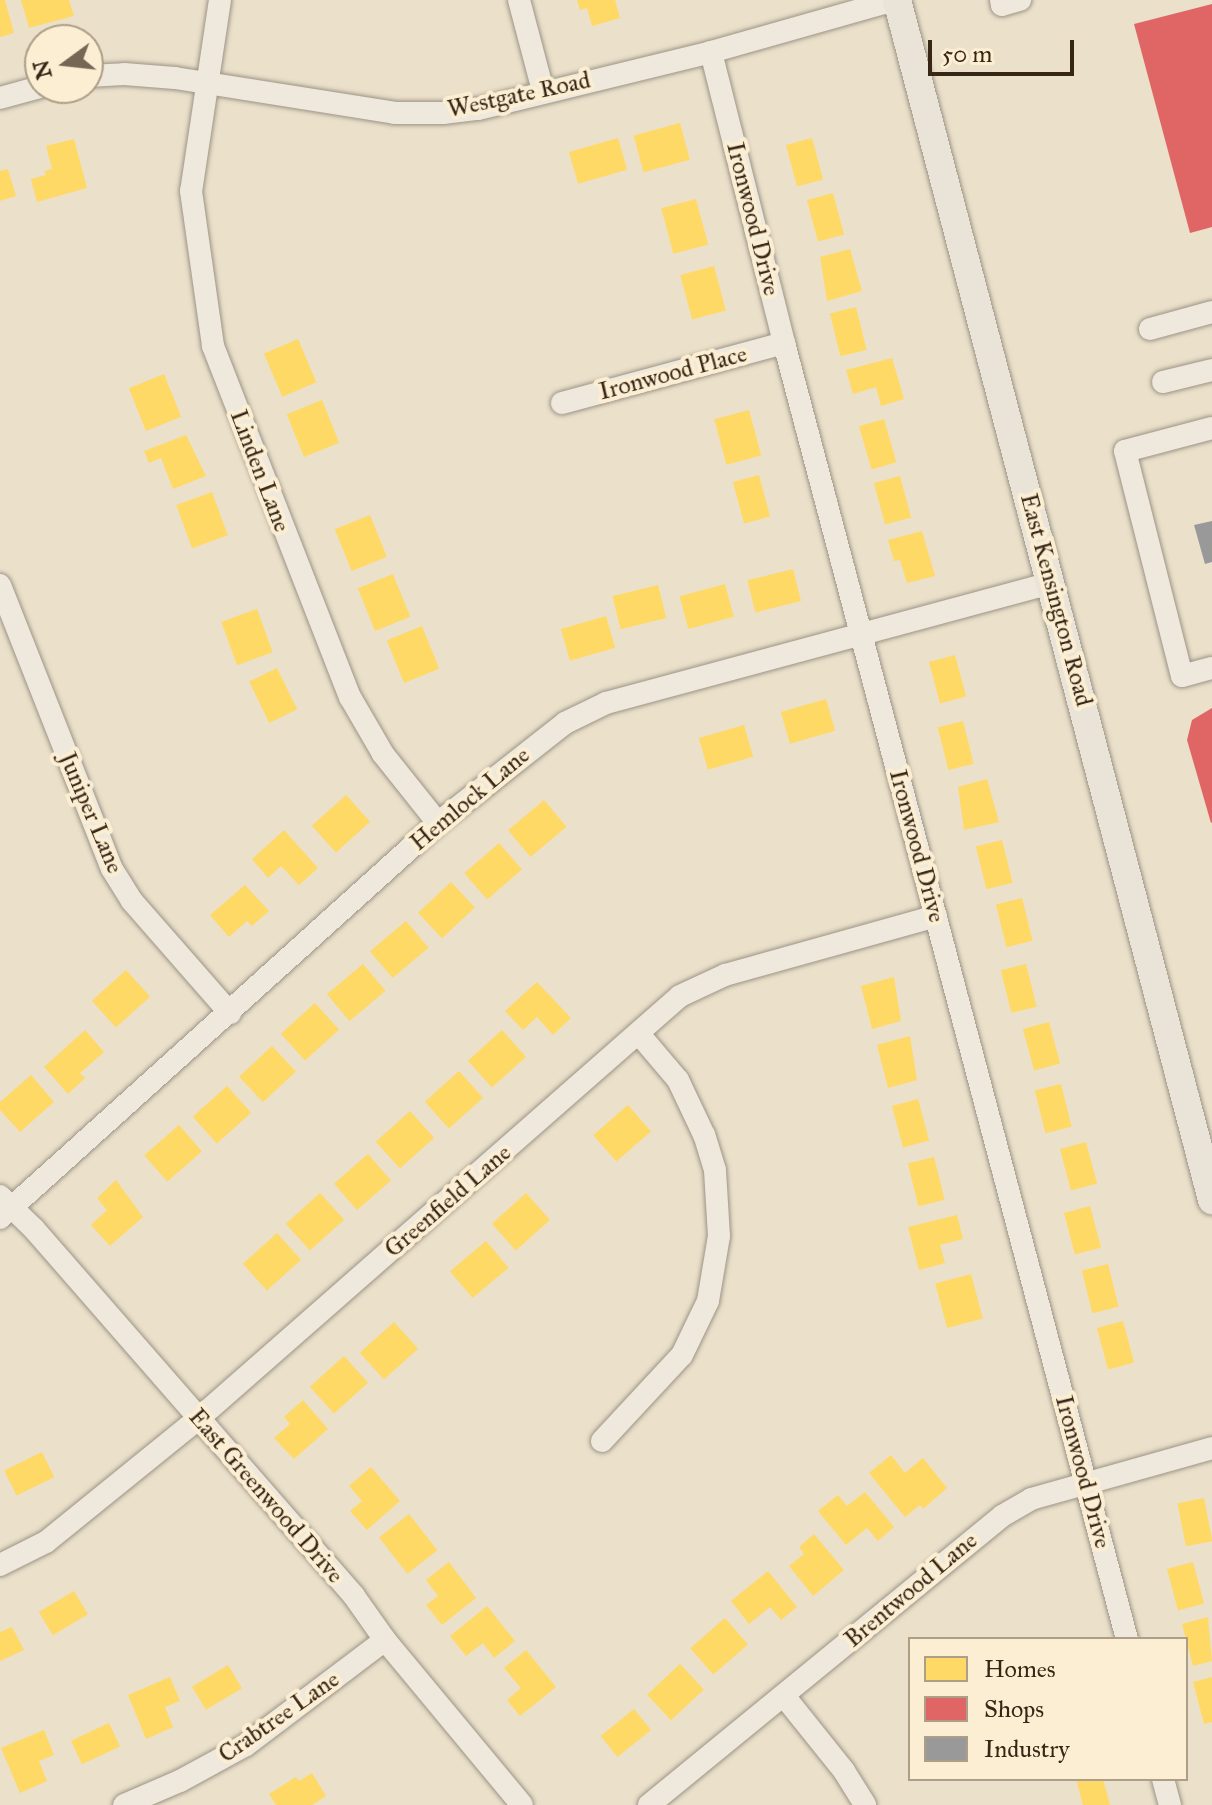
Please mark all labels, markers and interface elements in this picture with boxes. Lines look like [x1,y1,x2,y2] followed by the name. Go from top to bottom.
[24,24,104,104] north arrow
[932,24,1078,74] scale bar
[942,39,992,69] text: 50 m
[27,57,58,82] text: N
[445,66,593,124] street label: Westgate Road
[720,139,786,299] street label: Ironwood Drive
[596,339,750,407] street label: Ironwood Place
[224,406,296,536] street label: Linden Lane
[1014,490,1098,710] street label: East Kensington Road
[405,741,535,857] street label: Hemlock Lane
[53,748,129,878] street label: Juniper Lane
[883,766,951,926] street label: Ironwood Drive
[379,1138,517,1264] street label: Greenfield Lane
[1049,1392,1117,1552] street label: Ironwood Drive
[182,1403,350,1589] street label: East Greenwood Drive
[839,1526,983,1654] street label: Brentwood Lane
[908,1637,1188,1781] legend
[984,1654,1056,1684] text: Homes
[213,1665,345,1769] street label: Crabtree Lane
[984,1694,1044,1724] text: Shops
[984,1734,1070,1764] text: Industry

